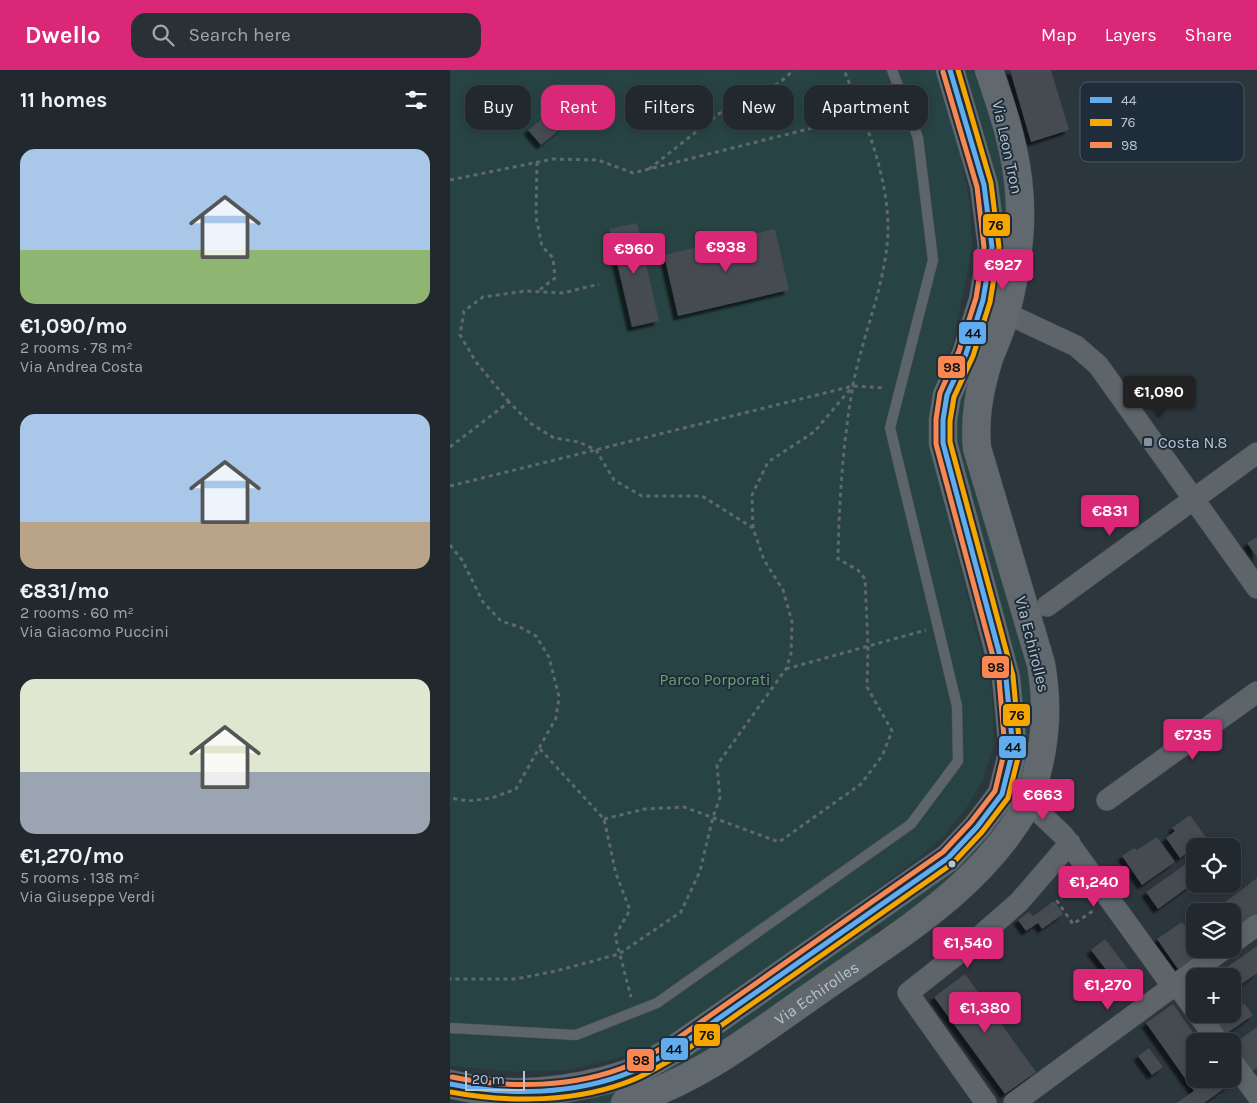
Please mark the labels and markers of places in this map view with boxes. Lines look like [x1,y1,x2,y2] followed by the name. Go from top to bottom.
[696,230,756,273] pin: €938
[604,232,664,275] pin: €960
[973,248,1033,291] pin: €927
[1118,376,1200,418] pin: €1,090
[1158,433,1227,452] place label: Costa N.8
[1142,436,1154,448] marker: Costa N.8
[1080,494,1140,537] pin: €831
[1163,718,1223,761] pin: €735
[1013,778,1073,821] pin: €663
[947,859,957,869] unlabelled marker
[1053,866,1135,908] pin: €1,240
[927,926,1009,969] pin: €1,540
[1067,968,1149,1011] pin: €1,270
[944,992,1026,1034] pin: €1,380

